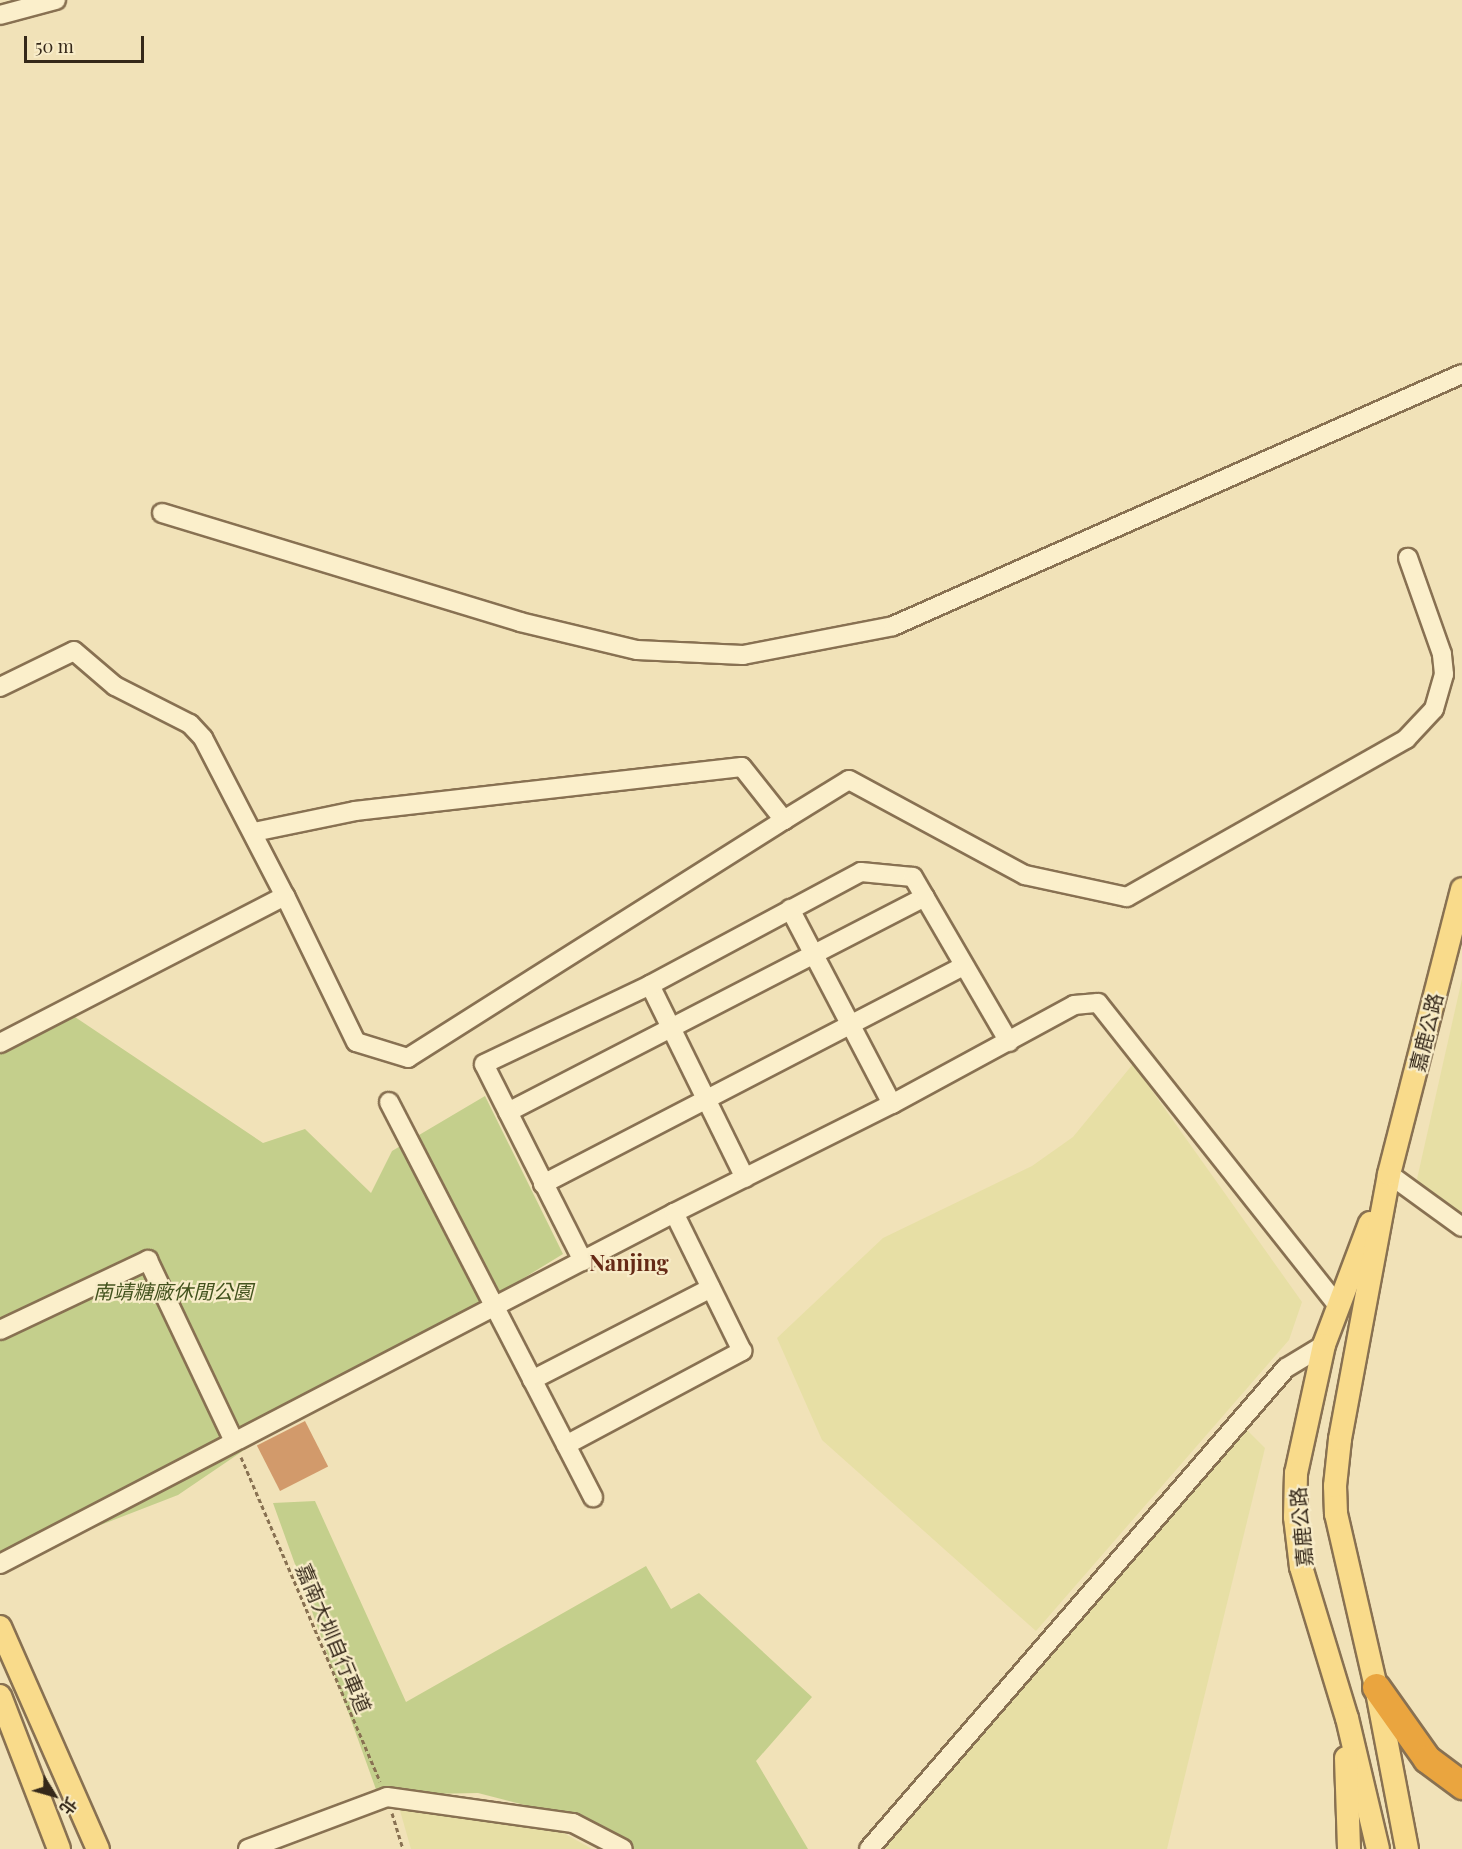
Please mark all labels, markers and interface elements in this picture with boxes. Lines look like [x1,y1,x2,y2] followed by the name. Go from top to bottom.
[27,24,147,62] scale bar
[35,34,74,58] text: 50 m
[1404,990,1446,1074] street label: 嘉鹿公路
[589,1250,669,1276] district label: Nanjing
[93,1278,253,1302] park label: 南靖糖廠休閒公園
[1285,1486,1315,1568] street label: 嘉鹿公路
[293,1560,377,1716] street label: 嘉南大圳自行車道
[24,1765,84,1825] north arrow
[56,1793,82,1819] text: 北

